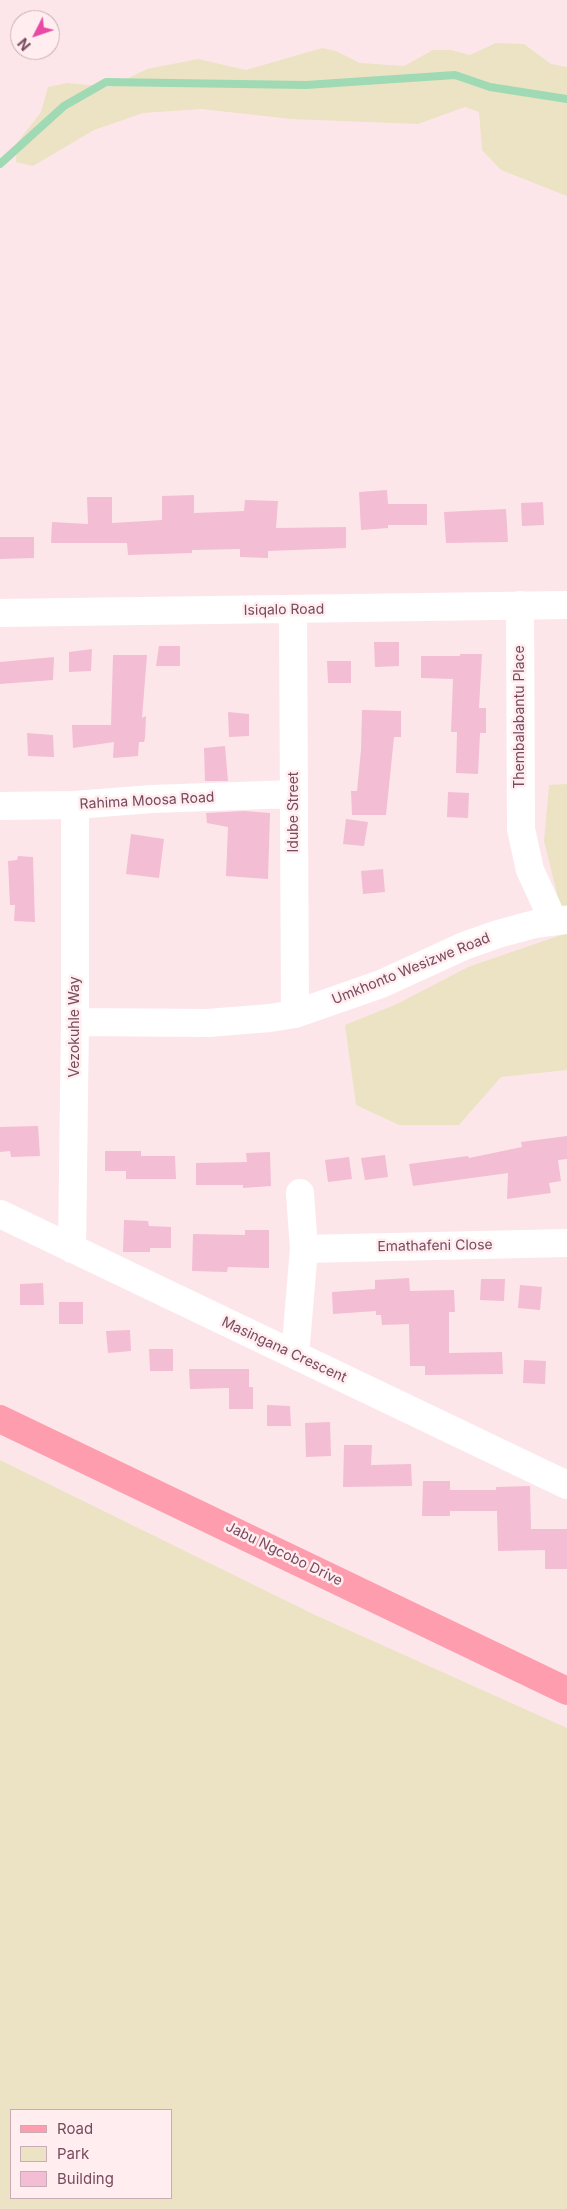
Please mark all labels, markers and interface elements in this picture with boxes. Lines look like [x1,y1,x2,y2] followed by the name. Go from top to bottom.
[10,10,60,60] north arrow
[14,35,34,54] text: N
[244,601,324,619] street label: Isiqalo Road
[512,645,528,789] street label: Thembalabantu Place
[286,772,302,852] street label: Idube Street
[79,789,215,813] street label: Rahima Moosa Road
[330,930,492,1008] street label: Umkhonto Wesizwe Road
[67,976,83,1078] street label: Vezokuhle Way
[377,1237,493,1255] street label: Emathafeni Close
[219,1314,349,1386] street label: Masingana Crescent
[223,1518,345,1590] street label: Jabu Ngcobo Drive
[10,2109,172,2199] legend
[57,2119,93,2138] text: Road
[57,2144,89,2163] text: Park
[57,2169,114,2188] text: Building

